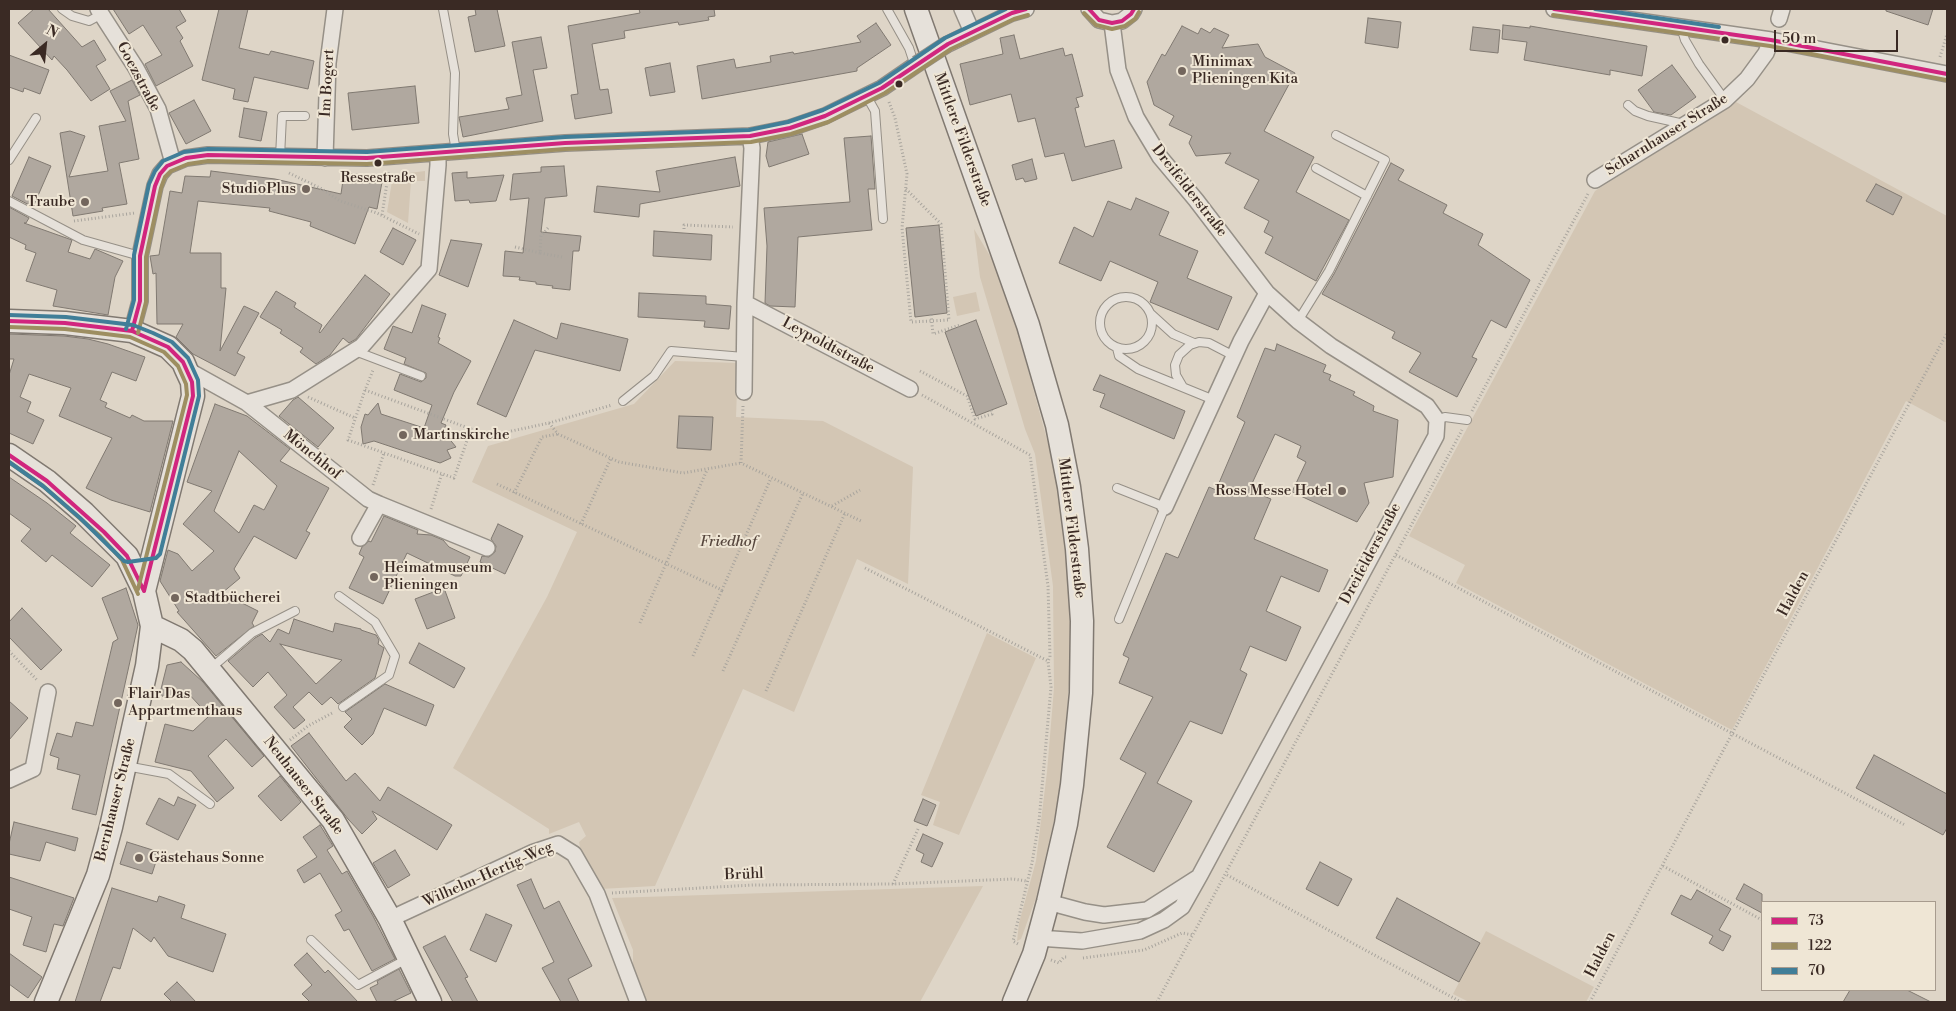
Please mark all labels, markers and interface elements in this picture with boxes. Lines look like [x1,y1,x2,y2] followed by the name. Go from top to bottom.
[20,20,70,70] north arrow
[1776,20,1900,52] scale bar
[43,21,61,42] text: N
[1782,29,1816,48] text: 50 m
[1720,35,1730,45] unlabelled marker
[112,39,164,115] street label: Goezstraße
[317,48,339,118] street label: Im Bogert
[1192,53,1298,88] place label: Minimax Plieningen Kita
[1176,65,1188,77] marker: Minimax Plieningen Kita
[929,70,995,210] street label: Mittlere Filderstraße
[894,79,904,89] unlabelled marker
[1602,90,1732,180] street label: Scharnhauser Straße
[1147,141,1231,241] street label: Dreifelderstraße
[373,158,383,168] marker: Ressestraße
[340,171,416,187] place label: Ressestraße
[222,180,296,198] place label: StudioPlus
[300,183,312,195] marker: StudioPlus
[26,193,75,211] place label: Traube
[79,196,91,208] marker: Traube
[779,314,877,378] street label: Leypoldtstraße
[279,426,345,484] street label: Mönchhof
[413,426,510,444] place label: Martinskirche
[397,429,409,441] marker: Martinskirche
[1053,457,1089,599] street label: Mittlere Filderstraße
[1215,482,1332,500] place label: Ross Messe Hotel
[1336,485,1348,497] marker: Ross Messe Hotel
[1337,500,1405,608] street label: Dreifelderstraße
[700,533,756,551] park label: Friedhof
[384,559,492,594] place label: Heimatmuseum Plieningen
[1775,568,1813,620] street label: Halden
[368,571,380,583] marker: Heimatmuseum Plieningen
[185,589,281,607] place label: Stadtbücherei
[169,592,181,604] marker: Stadtbücherei
[128,685,242,720] place label: Flair Das Appartmenthaus
[112,697,124,709] marker: Flair Das Appartmenthaus
[259,733,347,839] street label: Neuhauser Straße
[92,736,140,864] street label: Bernhauser Straße
[420,838,556,912] street label: Wilhelm-Hertig-Weg
[149,849,264,867] place label: Gästehaus Sonne
[133,852,145,864] marker: Gästehaus Sonne
[724,865,764,885] street label: Brühl
[1761,901,1936,991] legend
[1808,911,1824,930] text: 73
[1582,929,1620,981] street label: Halden
[1808,936,1832,955] text: 122
[1808,961,1825,980] text: 70

